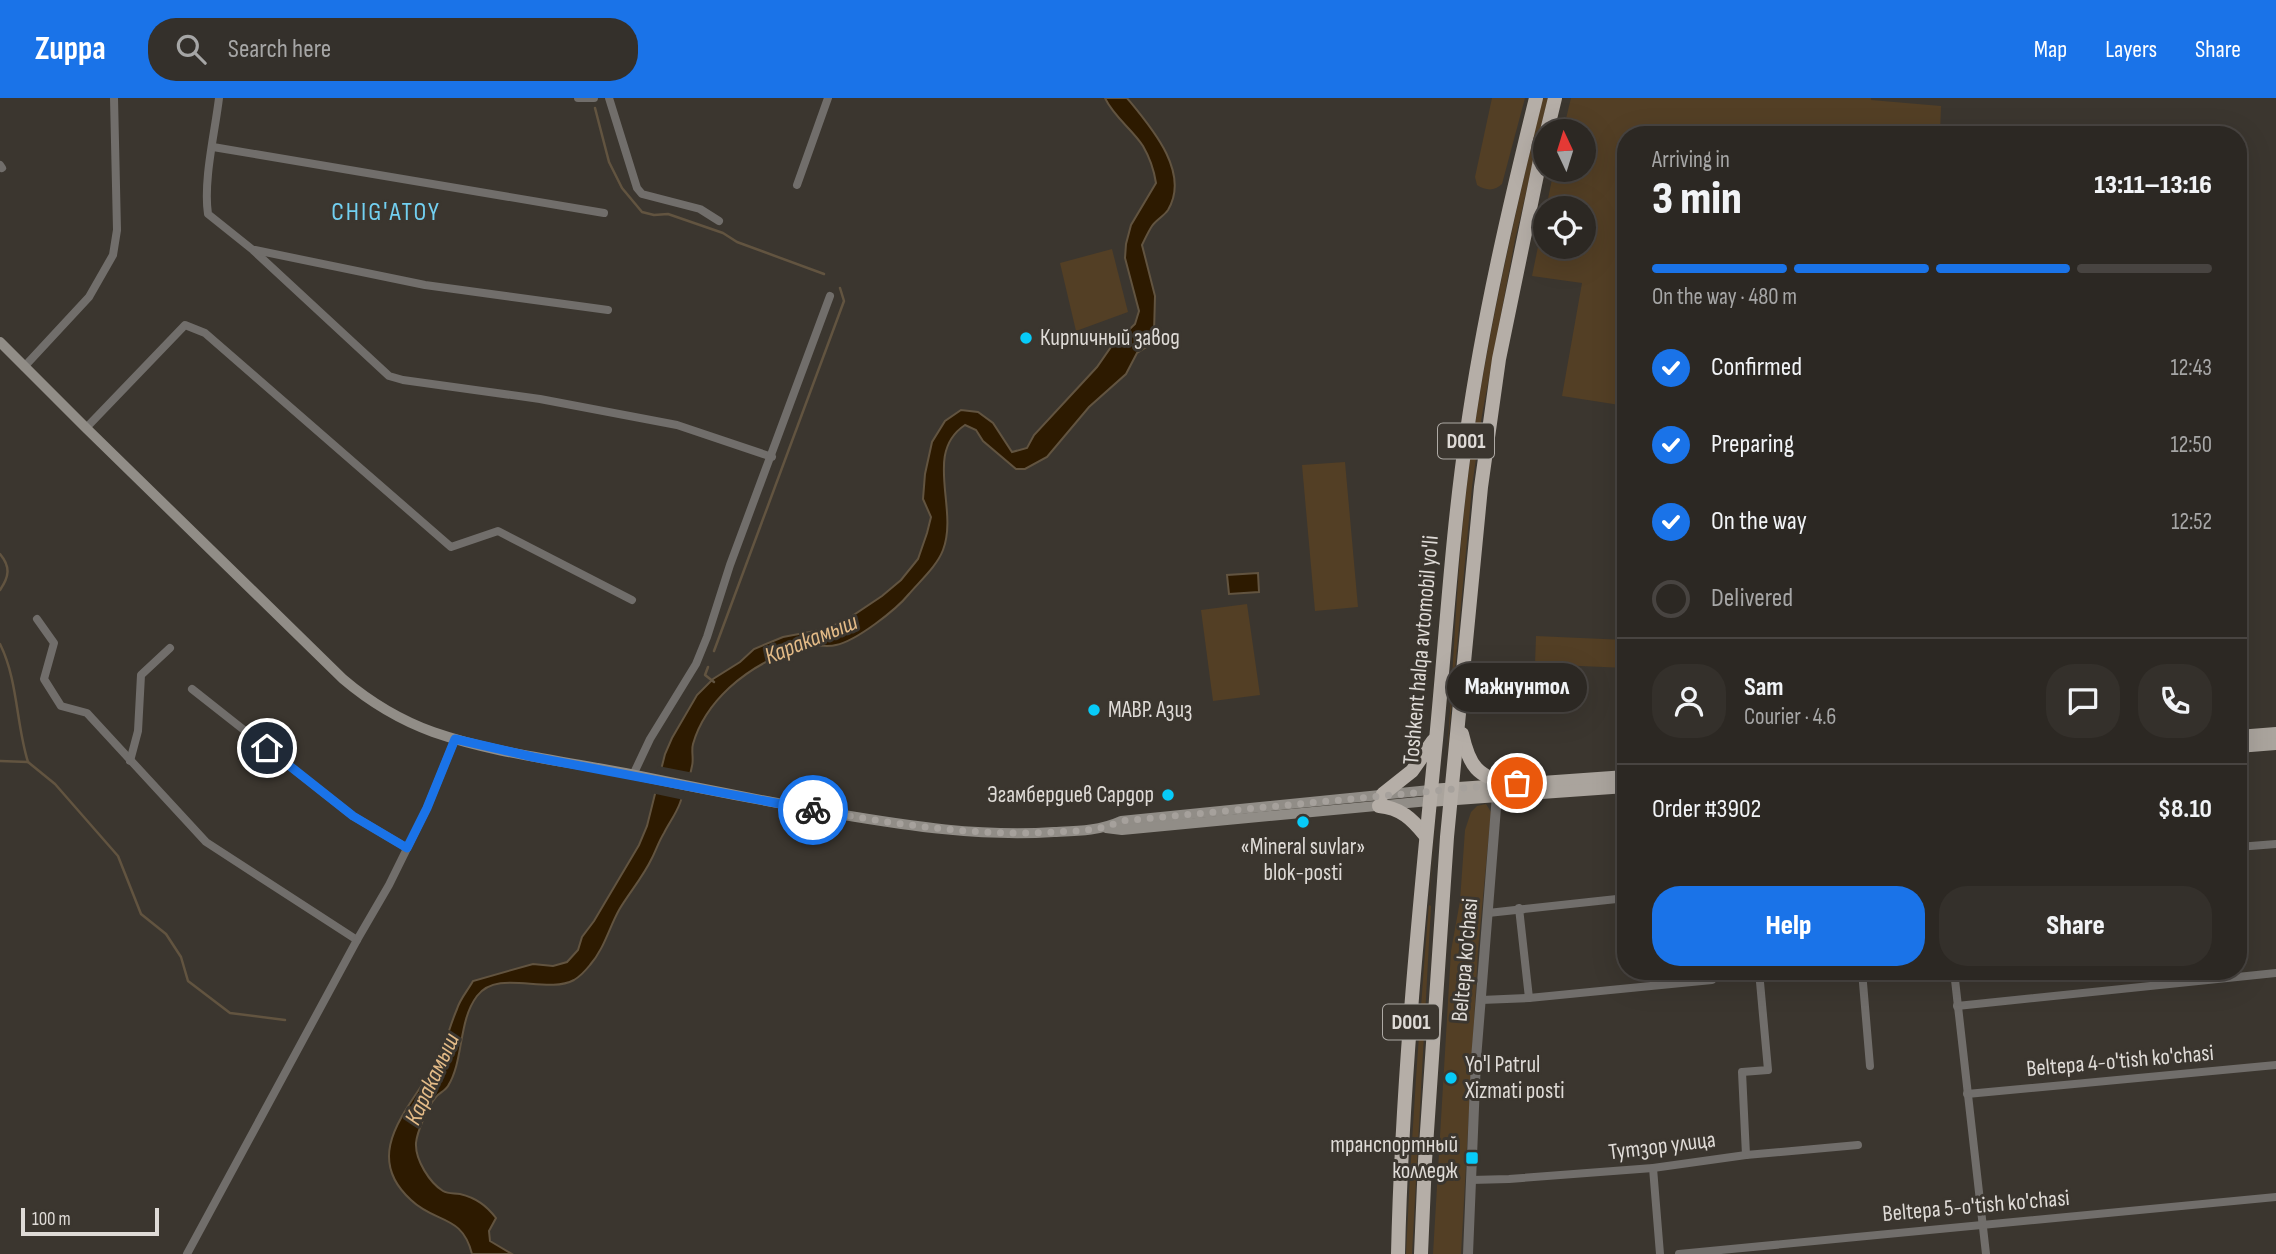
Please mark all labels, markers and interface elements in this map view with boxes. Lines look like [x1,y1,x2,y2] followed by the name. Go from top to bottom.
[148,18,638,81] search box
[35,29,106,69] text: Zuppa
[172,30,210,68] icon: search
[228,34,331,65] text: Search here
[2034,35,2067,64] text: Map
[2105,35,2157,64] text: Layers
[2195,35,2241,64] text: Share
[1533,119,1596,182] north arrow
[1533,119,1596,259] map controls
[1652,146,1730,174] text: Arriving in
[2094,170,2212,201] text: 13:11–13:16
[1652,172,1742,227] text: 3 min
[1533,196,1596,259] button: locate
[331,197,441,228] district label: CHIG'ATOY
[1652,283,1797,311] text: On the way · 480 m
[1040,324,1180,352] place label: Кирпичный завод
[1018,330,1034,346] marker: Кирпичный завод
[1652,349,1690,387] icon: check
[1711,352,1802,383] text: Confirmed
[2171,354,2212,382] text: 12:43
[1438,424,1494,458] road number: D001
[1652,426,1690,464] icon: check
[1711,429,1794,460] text: Preparing
[2170,431,2212,459] text: 12:50
[1652,503,1690,541] icon: check
[1711,506,1807,537] text: On the way
[2171,508,2212,536] text: 12:52
[1397,534,1445,766] street label: Toshkent halqa avtomobil yo'li
[1711,583,1793,614] text: Delivered
[760,607,862,671] water label: Каракамыш
[1447,664,1587,713] callout: Мажнунтол
[1652,664,1726,738] button: person
[2046,664,2120,738] button: chat
[2138,664,2212,738] button: phone
[1744,672,1784,703] text: Sam
[1465,673,1569,701] text: Мажнунтол
[1108,696,1192,724] place label: МАВР. Азиз
[1086,702,1102,718] marker: МАВР. Азиз
[1744,703,1836,731] text: Courier · 4.6
[237,718,297,778] pin
[248,729,286,767] icon: home
[1487,753,1547,813] pin
[1498,764,1536,802] icon: bag
[778,775,848,845] courier
[987,781,1154,809] place label: Эгамбердиев Сардор
[1160,787,1176,803] marker: Эгамбердиев Сардор
[794,791,832,829] icon: bike
[1652,794,1761,825] text: Order #3902
[2158,794,2212,825] text: $8.10
[1295,814,1311,830] marker: «Mineral suvlar» blok-posti
[1241,833,1365,887] place label: «Mineral suvlar» blok-posti
[1652,886,1925,966] button: Help
[1939,886,2212,966] button: Share
[1446,897,1484,1023] street label: Beltepa ko'chasi
[1383,1004,1439,1040] road number: D001
[398,1028,466,1129] water label: Каракамыш
[2025,1039,2215,1083] street label: Beltepa 4-o'tish ko'chasi
[1464,1051,1564,1105] place label: Yo'l Patrul Xizmati posti
[1443,1070,1459,1086] marker: Yo'l Patrul Xizmati posti
[1607,1126,1717,1166] street label: Тутзор улица
[1330,1131,1459,1185] place label: транспортный колледж
[1464,1150,1480,1166] marker: транспортный колледж
[1881,1184,2071,1228] street label: Beltepa 5-o'tish ko'chasi
[21,1205,159,1237] scale bar
[32,1208,71,1231] text: 100 m

